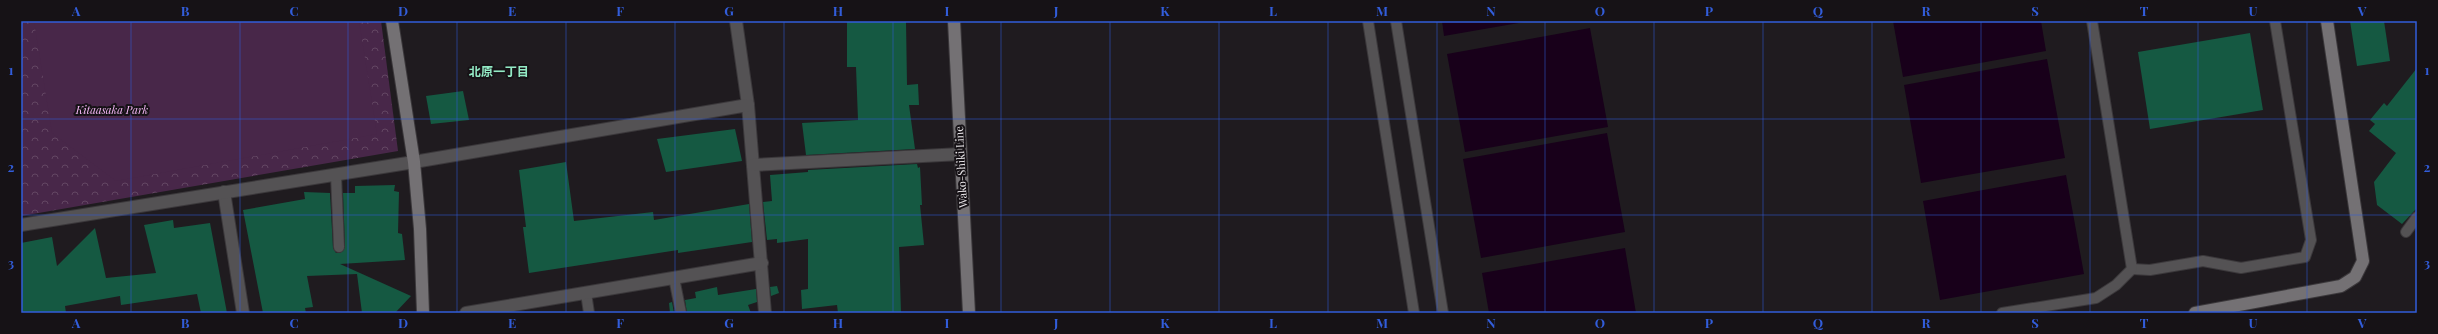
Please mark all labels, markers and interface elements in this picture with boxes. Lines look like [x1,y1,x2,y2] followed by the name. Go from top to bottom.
[71,2,81,19] text: A
[181,2,190,19] text: B
[289,2,299,19] text: C
[398,2,408,19] text: D
[508,2,516,19] text: E
[616,2,624,19] text: F
[724,2,734,19] text: G
[833,2,843,19] text: H
[945,2,950,19] text: I
[1053,2,1059,19] text: J
[1160,2,1170,19] text: K
[1269,2,1277,19] text: L
[1376,2,1388,19] text: M
[1486,2,1496,19] text: N
[1595,2,1605,19] text: O
[1705,2,1714,19] text: P
[1813,2,1824,19] text: Q
[1922,2,1932,19] text: R
[2031,2,2039,19] text: S
[2140,2,2149,19] text: T
[2249,2,2258,19] text: U
[2357,2,2367,19] text: V
[9,61,14,78] text: 1
[2425,61,2430,78] text: 1
[469,63,529,79] district label: 北原一丁目
[75,102,149,117] park label: Kitaasaka Park
[951,125,970,209] street label: Wako-Shiki Line
[8,158,15,175] text: 2
[2424,158,2431,175] text: 2
[8,254,14,271] text: 3
[2424,254,2430,271] text: 3
[71,314,81,331] text: A
[181,314,190,331] text: B
[289,314,299,331] text: C
[398,314,408,331] text: D
[508,314,516,331] text: E
[616,314,624,331] text: F
[724,314,734,331] text: G
[833,314,843,331] text: H
[945,314,950,331] text: I
[1053,314,1059,331] text: J
[1160,314,1170,331] text: K
[1269,314,1277,331] text: L
[1376,314,1388,331] text: M
[1486,314,1496,331] text: N
[1595,314,1605,331] text: O
[1705,314,1714,331] text: P
[1813,314,1824,331] text: Q
[1922,314,1932,331] text: R
[2031,314,2039,331] text: S
[2140,314,2149,331] text: T
[2249,314,2258,331] text: U
[2357,314,2367,331] text: V

